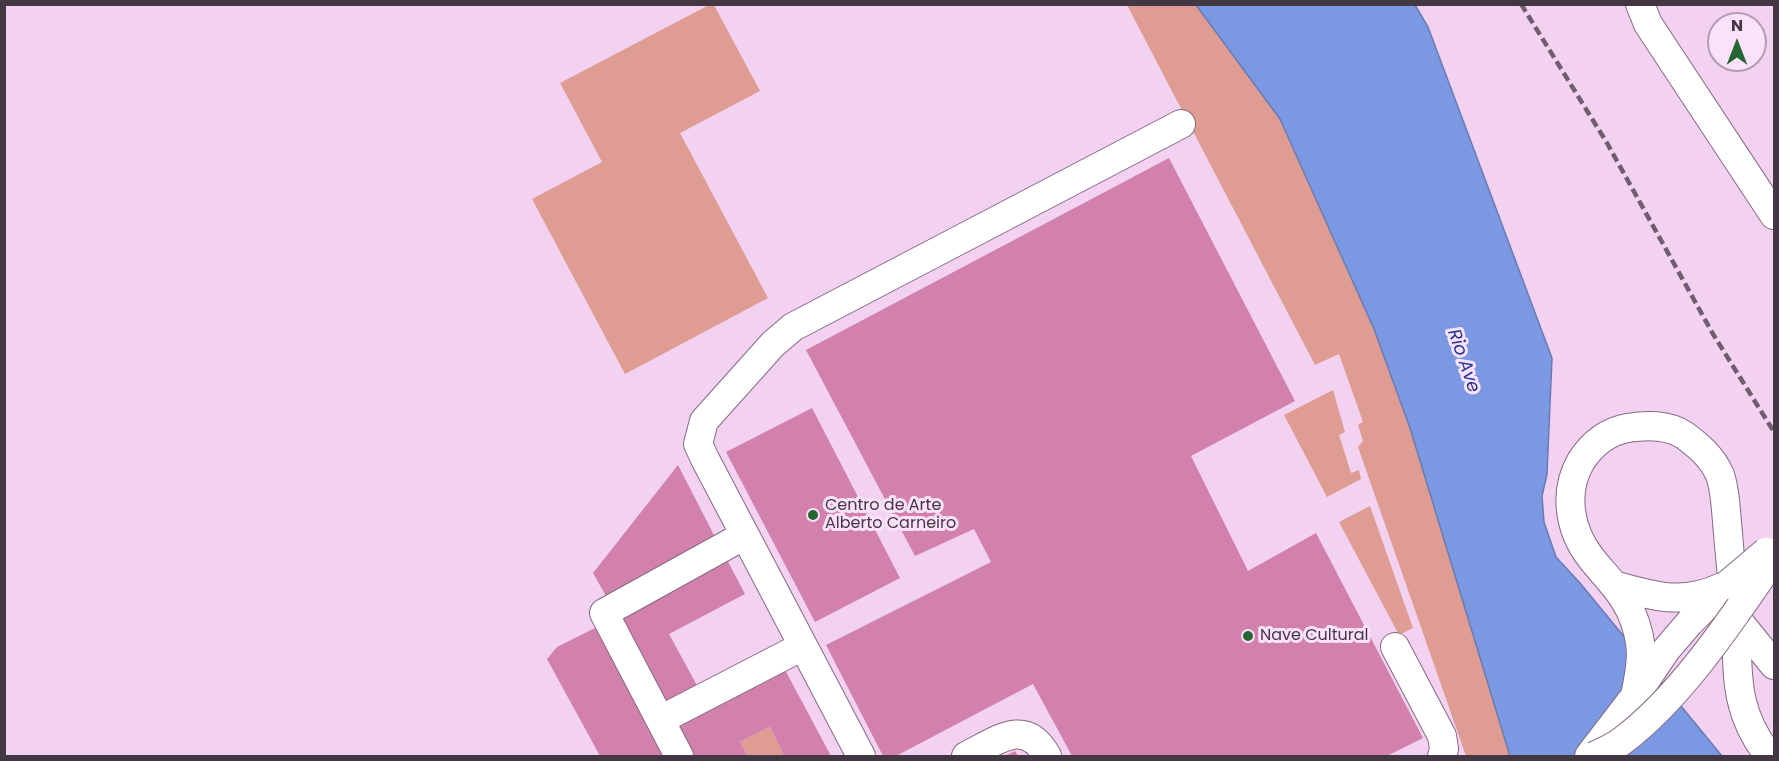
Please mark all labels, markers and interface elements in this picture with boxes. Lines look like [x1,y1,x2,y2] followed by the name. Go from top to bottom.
[1707,12,1767,72] north arrow
[1731,14,1743,37] text: N
[1442,326,1484,396] water label: Rio Ave
[825,496,956,534] place label: Centro de Arte Alberto Carneiro
[806,508,820,522] marker: Centro de Arte Alberto Carneiro
[1260,626,1369,646] place label: Nave Cultural
[1241,629,1255,643] marker: Nave Cultural

